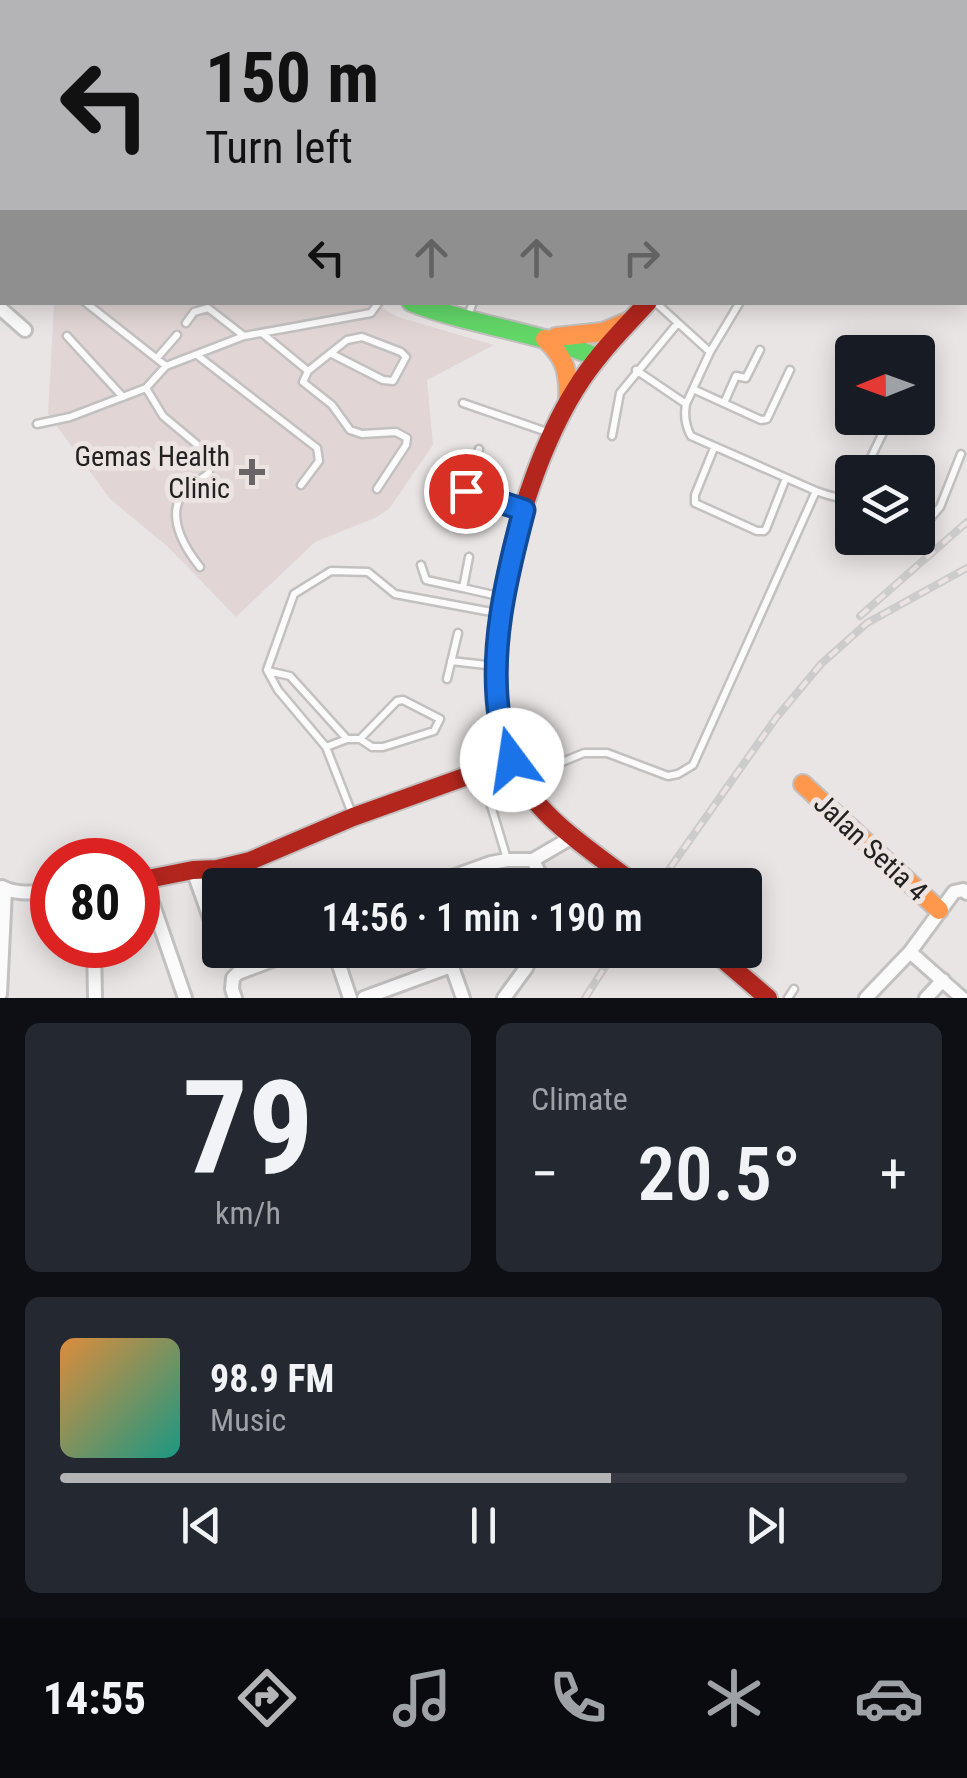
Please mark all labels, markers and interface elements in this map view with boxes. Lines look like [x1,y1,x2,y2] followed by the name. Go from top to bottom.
[205,37,379,119] text: 150 m
[40,40,170,170] icon: left
[205,121,353,174] text: Turn left
[299,230,354,285] icon: left
[404,230,459,285] icon: ahead
[509,230,564,285] icon: ahead
[614,230,669,285] icon: right
[835,335,935,435] north arrow
[835,335,935,555] map controls
[75,440,230,505] place label: Gemas Health Clinic
[424,449,509,534] pin
[835,455,935,555] button: layers
[239,459,265,485] marker: Gemas Health Clinic
[439,464,494,519] icon: arrive
[460,708,564,812] position arrow
[807,787,934,908] street label: Jalan Setia 4
[30,838,160,968] speed limit sign: 80
[322,896,642,940] text: 14:56 · 1 min · 190 m
[182,1052,314,1205] text: 79
[531,1080,628,1118] text: Climate
[637,1130,801,1218] text: 20.5°
[531,1142,559,1206] text: −
[880,1142,907,1206] text: +
[215,1194,281,1232] text: km/h
[210,1357,334,1401] text: 98.9 FM
[210,1401,286,1439] text: Music
[174,1498,229,1553] icon: previous
[456,1498,511,1553] icon: pause
[738,1498,793,1553] icon: next
[232,1663,302,1733] icon: directions
[387,1663,457,1733] icon: music
[543,1663,613,1733] icon: phone
[699,1663,769,1733] icon: climate
[854,1663,924,1733] icon: car
[43,1672,146,1725] text: 14:55

